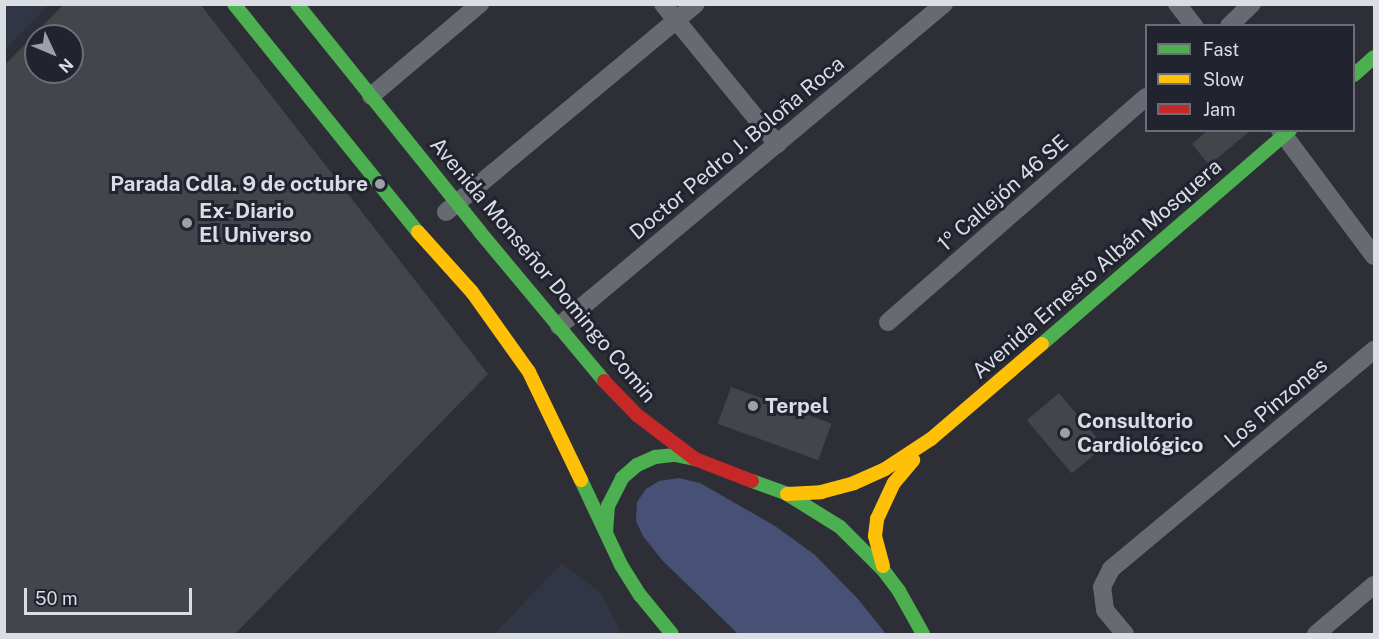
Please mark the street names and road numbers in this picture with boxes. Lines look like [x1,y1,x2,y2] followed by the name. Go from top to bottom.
[625,51,849,245] street label: Doctor Pedro J. Boloña Roca
[933,129,1073,257] street label: 1º Callejón 46 SE
[425,132,661,408] street label: Avenida Monseñor Domingo Comin
[967,154,1227,384] street label: Avenida Ernesto Albán Mosquera
[1219,353,1333,453] street label: Los Pinzones

